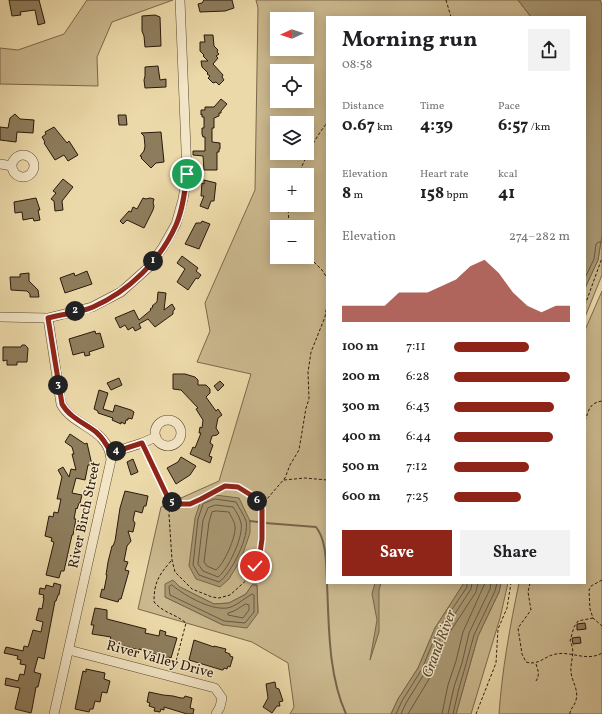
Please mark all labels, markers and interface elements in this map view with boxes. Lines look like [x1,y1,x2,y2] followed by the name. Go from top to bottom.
[270,12,314,56] north arrow
[270,12,314,264] map controls
[342,25,477,56] text: Morning run
[528,29,570,71] button: share
[342,56,372,74] text: 08:58
[270,64,314,108] button: locate
[342,99,384,114] text: Distance
[420,99,444,114] text: Time
[498,99,520,114] text: Pace
[342,114,375,137] text: 0.67
[420,114,453,137] text: 4:39
[498,114,528,137] text: 6:57
[270,116,314,160] button: layers
[375,120,393,135] text: km
[528,120,550,135] text: /km
[170,157,204,191] pin
[176,163,198,185] icon: arrive
[342,167,388,182] text: Elevation
[420,167,469,182] text: Heart rate
[498,167,518,182] text: kcal
[270,168,314,212] button: +
[342,182,351,205] text: 8
[420,182,444,205] text: 158
[498,182,515,205] text: 41
[351,188,363,203] text: m
[444,188,469,203] text: bpm
[270,220,314,264] button: −
[342,228,396,246] text: Elevation
[509,228,570,246] text: 274–282 m
[143,251,163,271] pin: 1
[151,253,155,268] text: 1
[65,301,85,321] pin: 2
[72,303,78,318] text: 2
[342,338,379,356] text: 100 m
[406,338,425,356] text: 7:11
[342,368,380,386] text: 200 m
[406,368,429,386] text: 6:28
[48,375,68,395] pin: 3
[55,377,61,392] text: 3
[342,398,380,416] text: 300 m
[406,398,430,416] text: 6:43
[342,428,381,446] text: 400 m
[406,428,431,446] text: 6:44
[106,441,126,461] pin: 4
[113,443,119,458] text: 4
[342,458,379,476] text: 500 m
[406,458,427,476] text: 7:12
[64,460,106,570] street label: River Birch Street
[342,488,380,506] text: 600 m
[406,488,429,506] text: 7:25
[247,491,267,511] pin: 6
[162,492,182,512] pin: 5
[254,493,260,508] text: 6
[169,494,175,509] text: 5
[342,530,452,576] button: Save
[460,530,570,576] button: Share
[238,549,272,583] pin
[244,555,266,577] icon: check
[417,607,463,681] water label: Grand River
[104,637,216,684] street label: River Valley Drive

